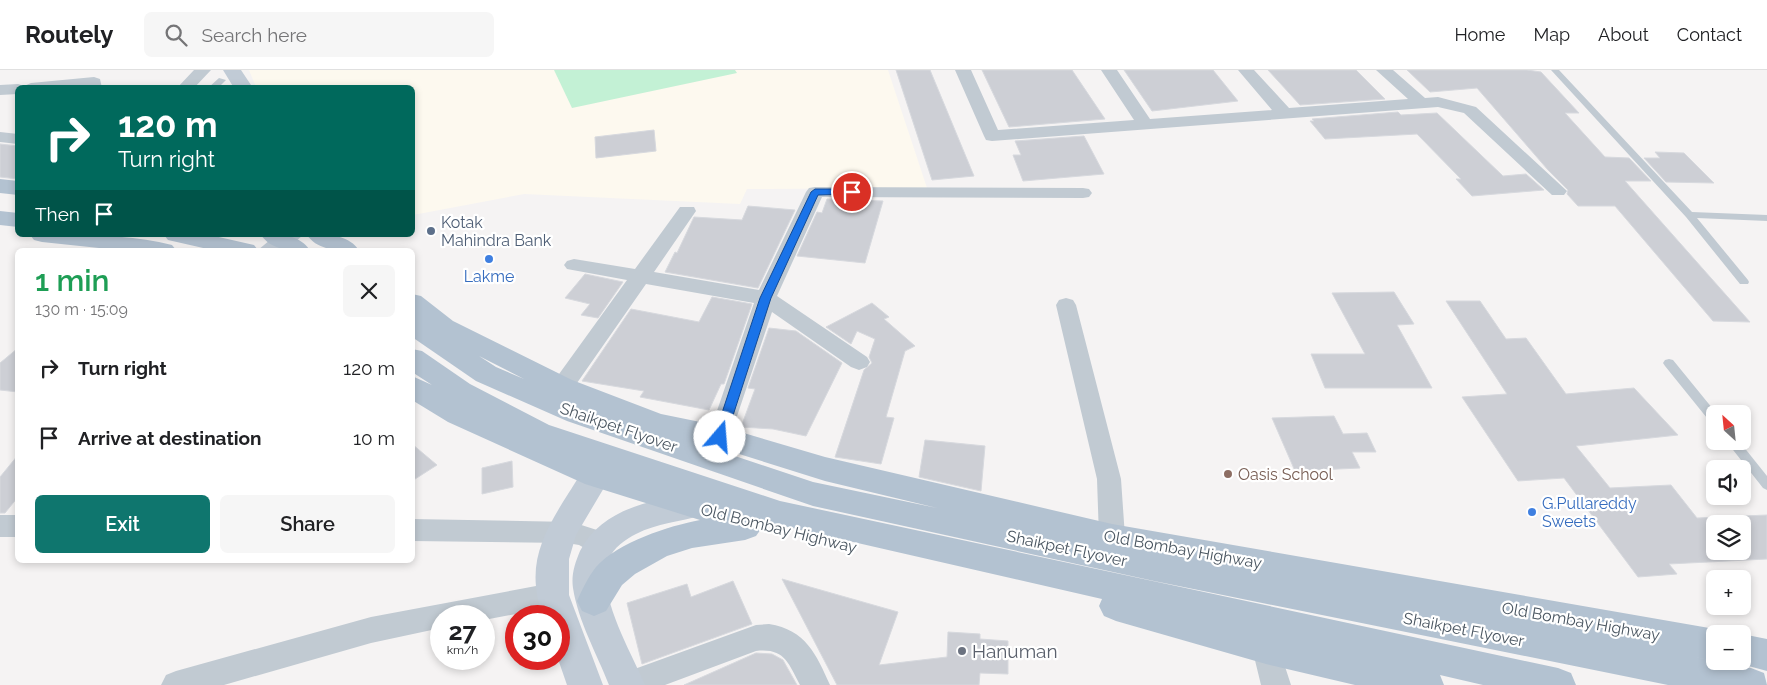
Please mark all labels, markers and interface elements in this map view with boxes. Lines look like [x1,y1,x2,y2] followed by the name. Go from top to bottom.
[144,12,494,57] search box
[25,20,114,49] text: Routely
[162,21,190,49] icon: search
[202,24,307,46] text: Search here
[1454,24,1505,45] text: Home
[1533,24,1570,45] text: Map
[1598,24,1649,45] text: About
[1677,24,1742,45] text: Contact
[118,104,218,145] text: 120 m
[35,105,100,170] icon: right
[118,146,215,172] text: Turn right
[831,171,873,213] pin
[838,178,866,206] icon: arrive
[90,200,118,228] icon: arrive
[35,203,80,225] text: Then
[441,213,552,250] place label: Kotak Mahindra Bank
[425,225,437,237] marker: Kotak Mahindra Bank
[483,253,495,265] marker: Lakme
[35,263,110,298] text: 1 min
[343,265,395,317] button: close
[464,267,514,286] place label: Lakme
[35,300,128,319] text: 130 m · 15:09
[35,354,63,382] icon: right
[78,357,167,379] text: Turn right
[343,357,395,379] text: 120 m
[558,399,680,457] street label: Shaikpet Flyover
[1706,405,1751,450] north arrow
[1706,405,1751,670] map controls
[693,410,745,462] position arrow
[35,424,63,452] icon: arrive
[78,427,262,449] text: Arrive at destination
[353,427,395,449] text: 10 m
[1706,460,1751,505] button: sound
[1238,465,1334,484] place label: Oasis School
[1222,468,1234,480] marker: Oasis School
[1542,494,1637,531] place label: G.Pullareddy Sweets
[35,495,210,553] button: Exit
[220,495,395,553] button: Share
[699,500,859,557] street label: Old Bombay Highway
[1526,506,1538,518] marker: G.Pullareddy Sweets
[1706,515,1751,560] button: layers
[1005,526,1129,571] street label: Shaikpet Flyover
[1102,526,1264,573] street label: Old Bombay Highway
[1706,570,1751,615] button: +
[1500,598,1662,645] street label: Old Bombay Highway
[505,605,570,670] speed limit sign: 30
[1402,608,1526,651] street label: Shaikpet Flyover
[448,616,477,646] text: 27
[1706,625,1751,670] button: −
[972,640,1058,662] place label: Hanuman
[447,643,478,657] text: km/h
[956,645,968,657] marker: Hanuman

